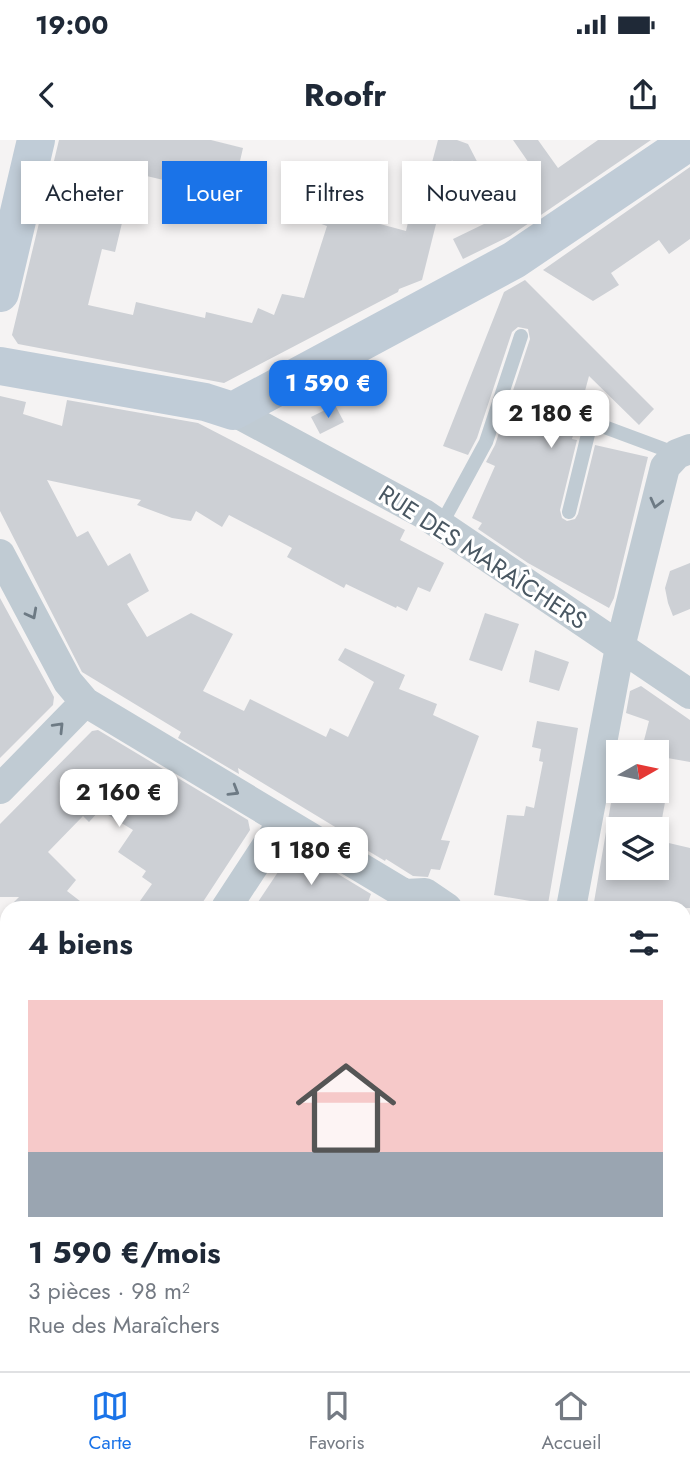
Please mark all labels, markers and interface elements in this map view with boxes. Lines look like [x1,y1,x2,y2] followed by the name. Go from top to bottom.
[35,6,108,44] text: 19:00
[304,72,386,118] text: Roofr
[28,76,66,114] icon: back
[624,76,662,114] icon: share
[21,161,148,224] chip: Acheter
[162,161,267,224] chip: Louer
[281,161,388,224] chip: Filtres
[402,161,541,224] chip: Nouveau
[263,360,393,420] pin: 1 590 €
[285,366,371,400] text: 1 590 €
[486,390,616,450] pin: 2 180 €
[508,396,594,430] text: 2 180 €
[372,476,594,638] street label: RUE DES MARAÎCHERS
[650,497,664,509] one-way arrow
[24,607,37,619] one-way arrow
[51,723,64,736] one-way arrow
[606,740,668,803] north arrow
[606,740,669,880] map controls
[54,770,184,829] pin: 2 160 €
[76,775,162,809] text: 2 160 €
[226,783,239,796] one-way arrow
[606,817,669,880] button: layers
[246,828,376,887] pin: 1 180 €
[270,833,352,867] text: 1 180 €
[28,922,133,965] text: 4 biens
[625,924,663,962] icon: filters
[283,1045,409,1171] icon: home
[28,1231,221,1274] text: 1 590 €/mois
[28,1274,190,1308] text: 3 pièces · 98 m²
[28,1308,220,1342] text: Rue des Maraîchers
[89,1387,132,1456] tab: Carte
[309,1387,364,1456] tab: Favoris
[542,1387,601,1456] tab: Accueil

